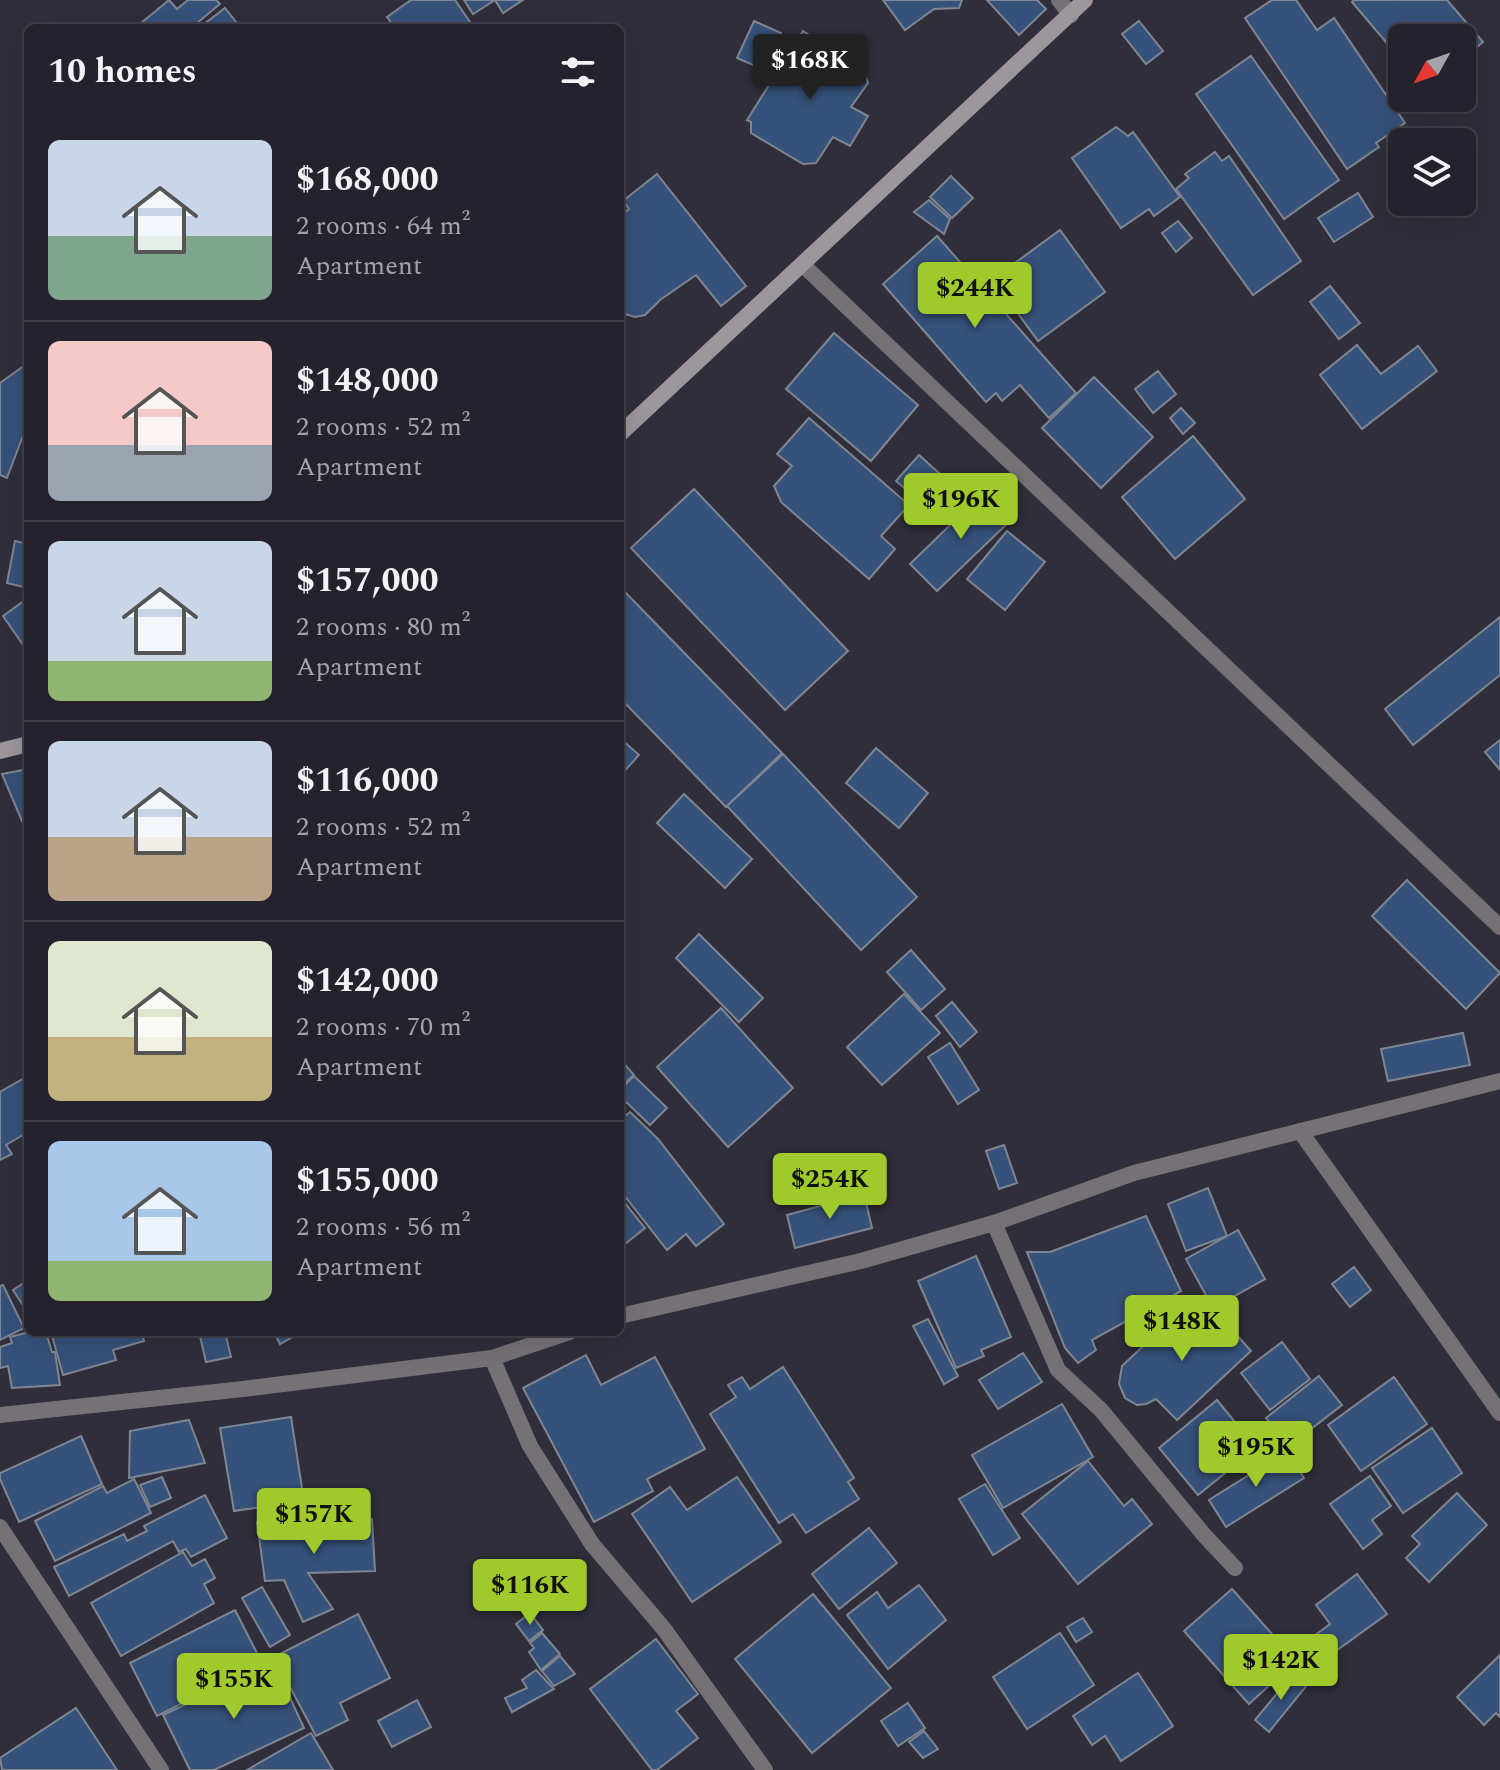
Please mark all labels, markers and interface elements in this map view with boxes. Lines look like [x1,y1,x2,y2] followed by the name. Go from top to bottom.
[1388,24,1476,112] north arrow
[1388,24,1476,216] map controls
[754,34,866,102] pin: $168K
[771,40,849,80] text: $168K
[48,46,197,98] text: 10 homes
[556,50,600,94] icon: filters
[1388,128,1476,216] button: layers
[296,154,439,206] text: $168,000
[112,172,208,268] icon: home
[296,206,470,246] text: 2 rooms · 64 m²
[296,246,422,286] text: Apartment
[919,262,1031,330] pin: $244K
[936,268,1014,308] text: $244K
[296,355,439,407] text: $148,000
[112,373,208,469] icon: home
[296,407,470,447] text: 2 rooms · 52 m²
[296,447,422,487] text: Apartment
[905,473,1017,541] pin: $196K
[922,479,1000,519] text: $196K
[296,555,439,607] text: $157,000
[112,573,208,669] icon: home
[296,607,470,647] text: 2 rooms · 80 m²
[296,647,422,687] text: Apartment
[296,755,439,807] text: $116,000
[112,773,208,869] icon: home
[296,807,470,847] text: 2 rooms · 52 m²
[296,847,422,887] text: Apartment
[296,955,439,1007] text: $142,000
[112,973,208,1069] icon: home
[296,1007,470,1047] text: 2 rooms · 70 m²
[296,1047,422,1087] text: Apartment
[774,1153,886,1221] pin: $254K
[296,1155,439,1207] text: $155,000
[791,1159,869,1199] text: $254K
[112,1173,208,1269] icon: home
[296,1207,470,1247] text: 2 rooms · 56 m²
[296,1247,422,1287] text: Apartment
[1126,1295,1238,1363] pin: $148K
[1143,1301,1221,1341] text: $148K
[1200,1421,1312,1489] pin: $195K
[1217,1427,1295,1467] text: $195K
[258,1488,370,1556] pin: $157K
[275,1494,353,1534] text: $157K
[474,1559,586,1627] pin: $116K
[491,1565,569,1605] text: $116K
[1225,1634,1337,1702] pin: $142K
[1242,1640,1320,1680] text: $142K
[178,1653,290,1721] pin: $155K
[195,1659,273,1699] text: $155K

